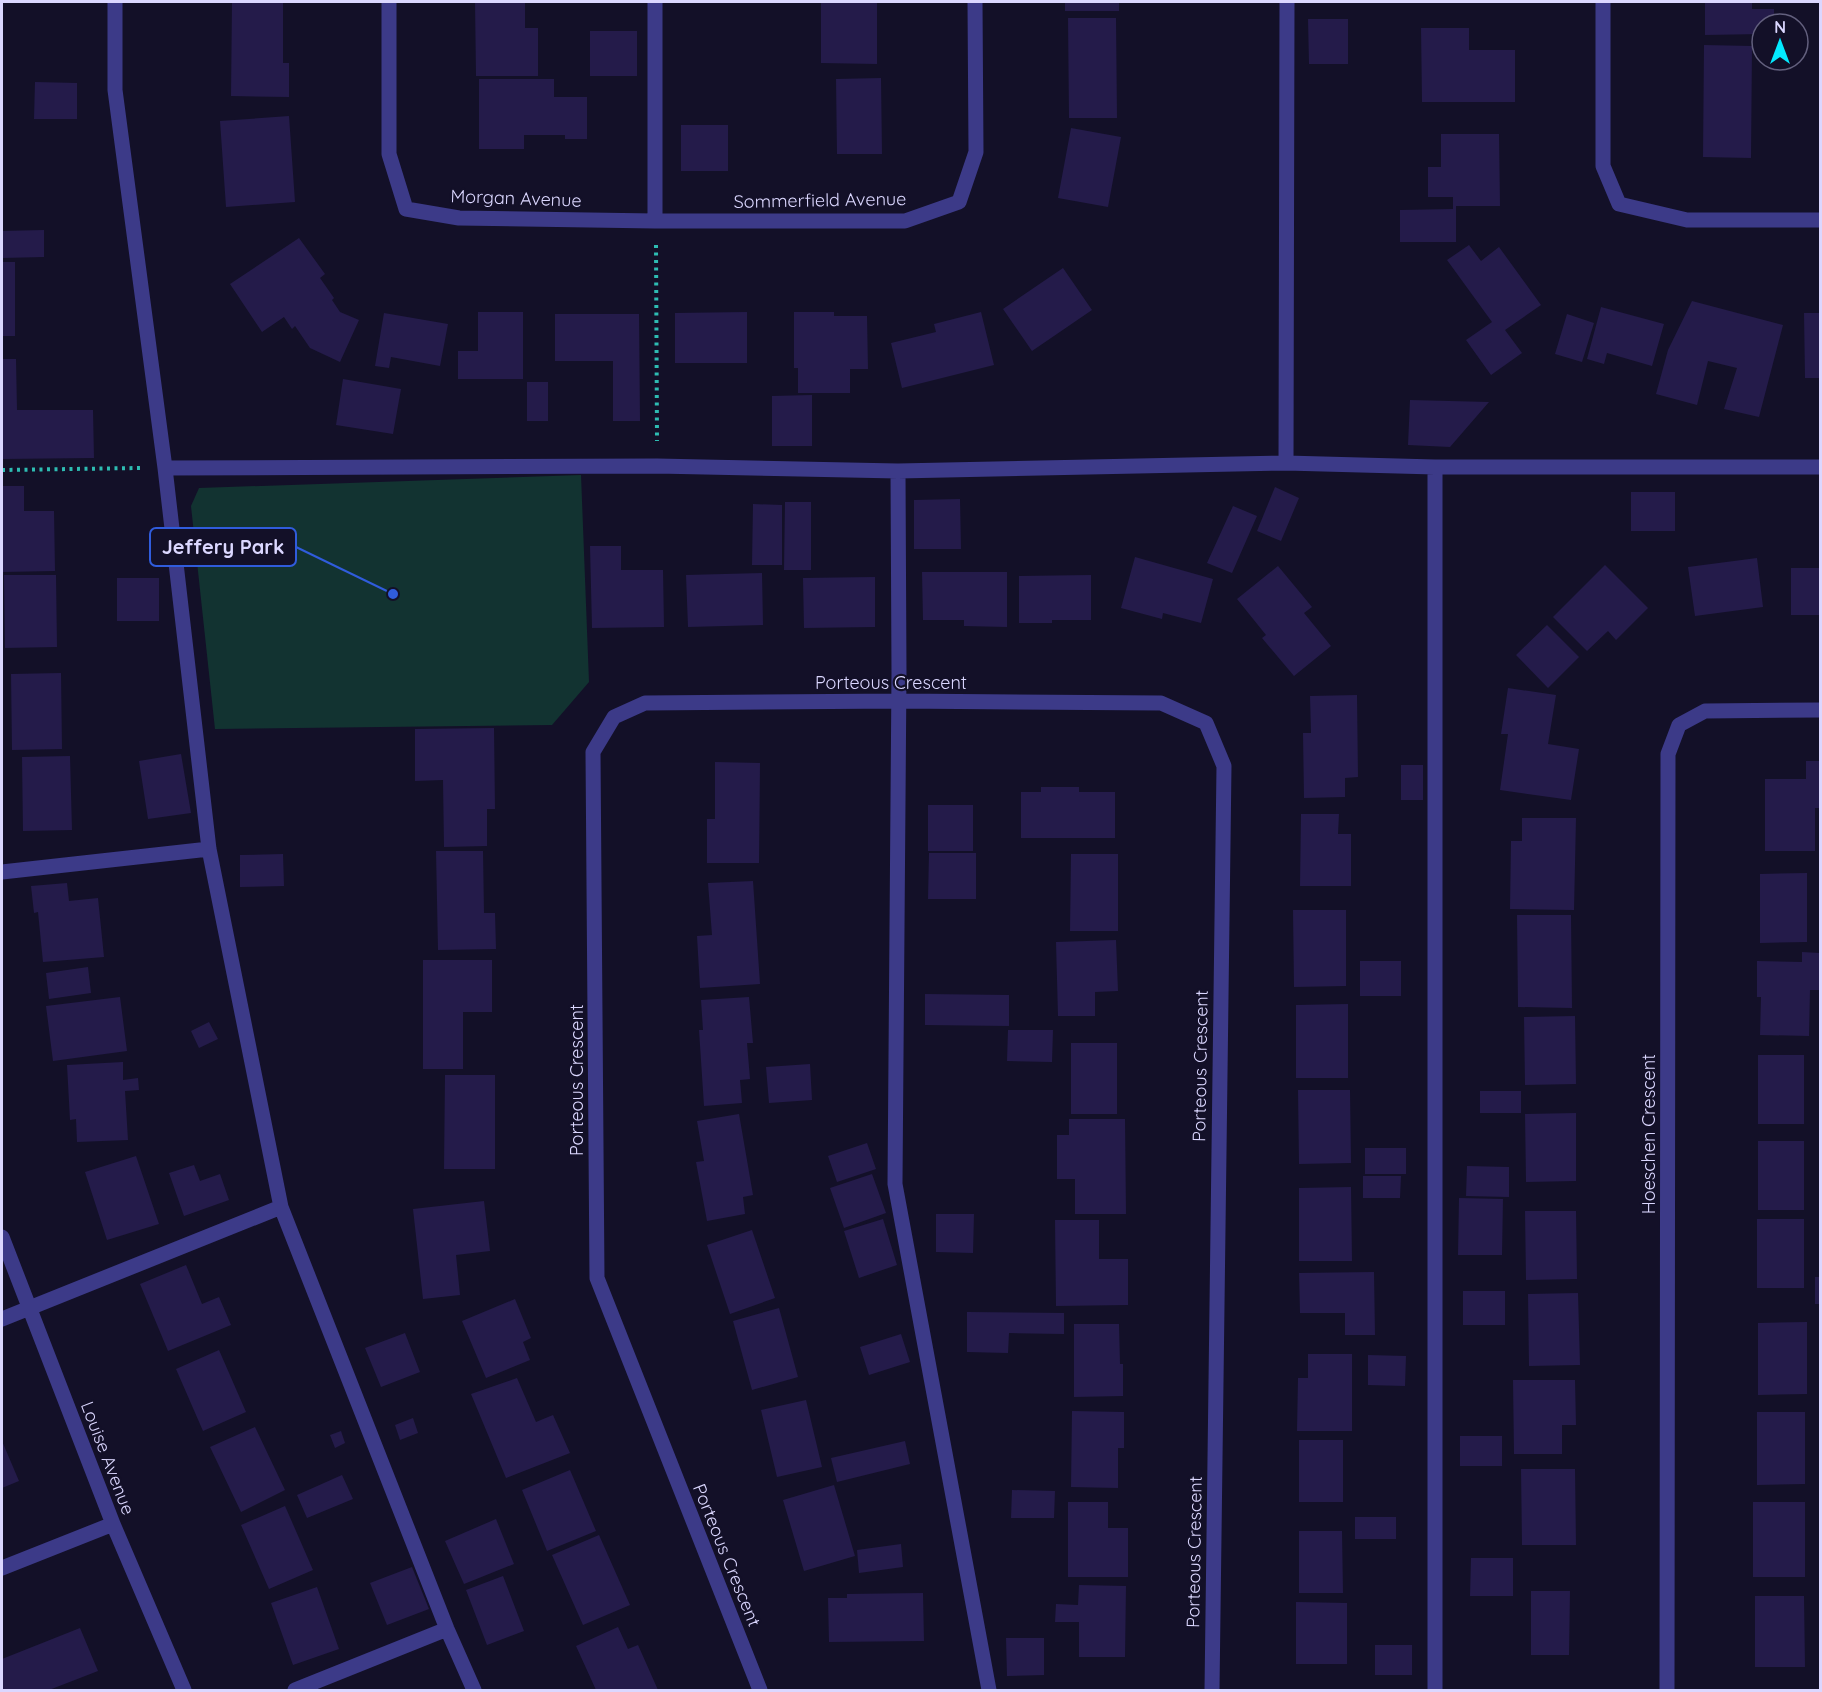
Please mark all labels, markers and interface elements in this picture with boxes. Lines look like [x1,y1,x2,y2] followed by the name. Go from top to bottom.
[1750,12,1810,72] north arrow
[1774,17,1786,37] text: N
[450,184,582,212] street label: Morgan Avenue
[733,187,907,213] street label: Sommerfield Avenue
[150,528,296,566] callout: Jeffery Park
[162,534,284,559] text: Jeffery Park
[815,671,967,694] street label: Porteous Crescent
[1187,990,1213,1142] street label: Porteous Crescent
[565,1004,588,1156] street label: Porteous Crescent
[1637,1054,1660,1214] street label: Hoeschen Crescent
[76,1398,140,1518] street label: Louise Avenue
[1181,1476,1207,1628] street label: Porteous Crescent
[688,1480,766,1630] street label: Porteous Crescent

